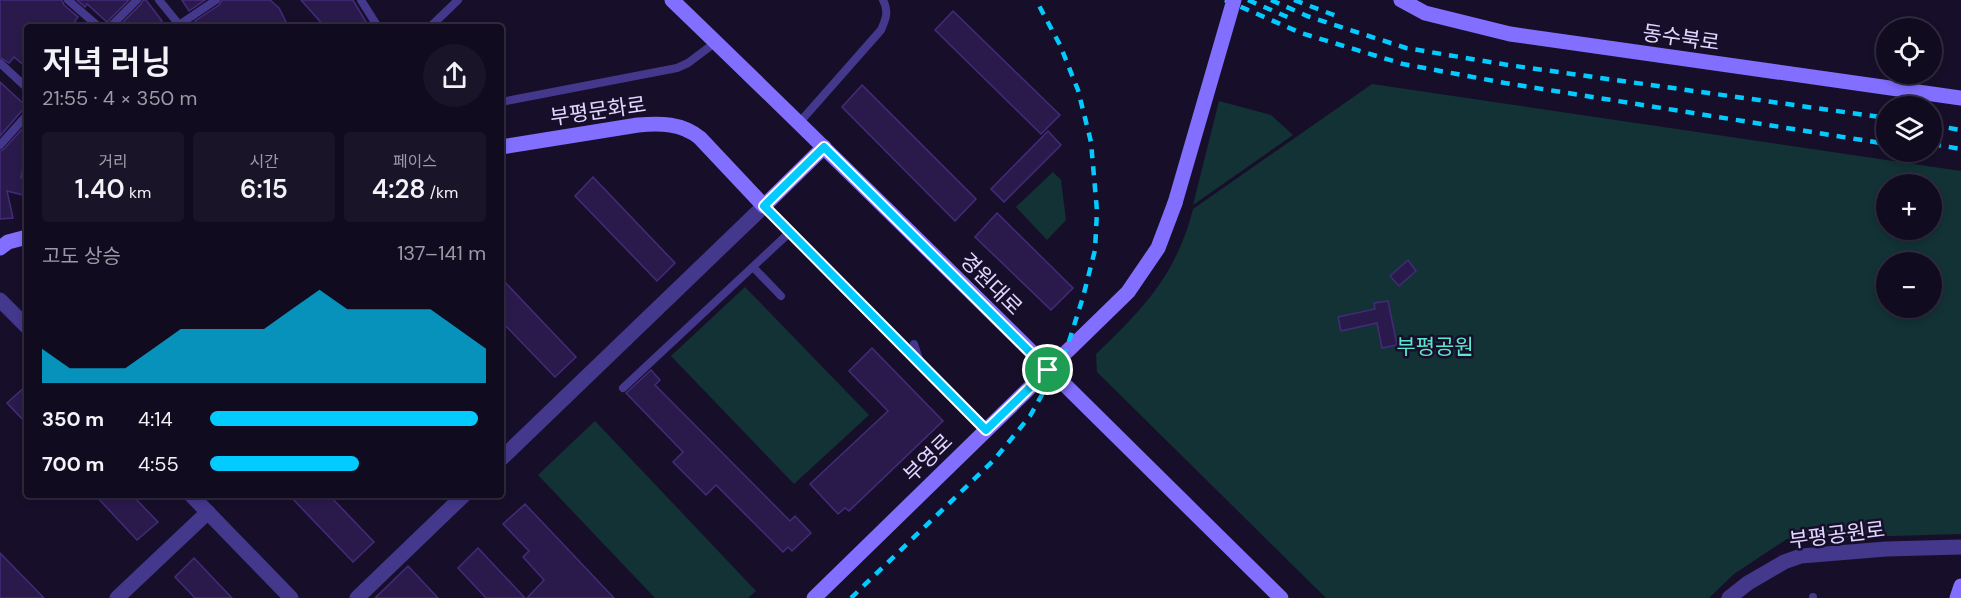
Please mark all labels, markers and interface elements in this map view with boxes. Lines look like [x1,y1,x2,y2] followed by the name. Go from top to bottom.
[1876,18,1942,318] map controls
[1876,18,1942,84] button: locate
[1641,19,1721,57] street label: 동수북로
[42,41,172,84] text: 저녁 러닝
[423,44,486,107] button: share
[42,85,197,111] text: 21:55 · 4 × 350 m
[548,90,648,132] street label: 부평문화로
[1876,96,1942,162] button: layers
[98,151,128,172] text: 거리
[249,151,279,172] text: 시간
[393,151,437,172] text: 페이스
[75,172,125,206] text: 1.40
[240,172,288,206] text: 6:15
[372,172,425,206] text: 4:28
[1876,174,1942,240] button: +
[125,182,151,203] text: km
[425,182,458,203] text: /km
[397,240,486,266] text: 137–141 m
[42,243,121,269] text: 고도 상승
[954,247,1028,321] street label: 경원대로
[1876,252,1942,318] button: −
[1396,333,1474,361] park label: 부평공원
[1022,344,1073,395] pin
[1031,353,1064,386] icon: arrive
[42,406,104,432] text: 350 m
[138,406,173,432] text: 4:14
[897,428,959,488] street label: 부영로
[42,451,104,477] text: 700 m
[138,451,179,477] text: 4:55
[1787,515,1887,555] street label: 부평공원로

